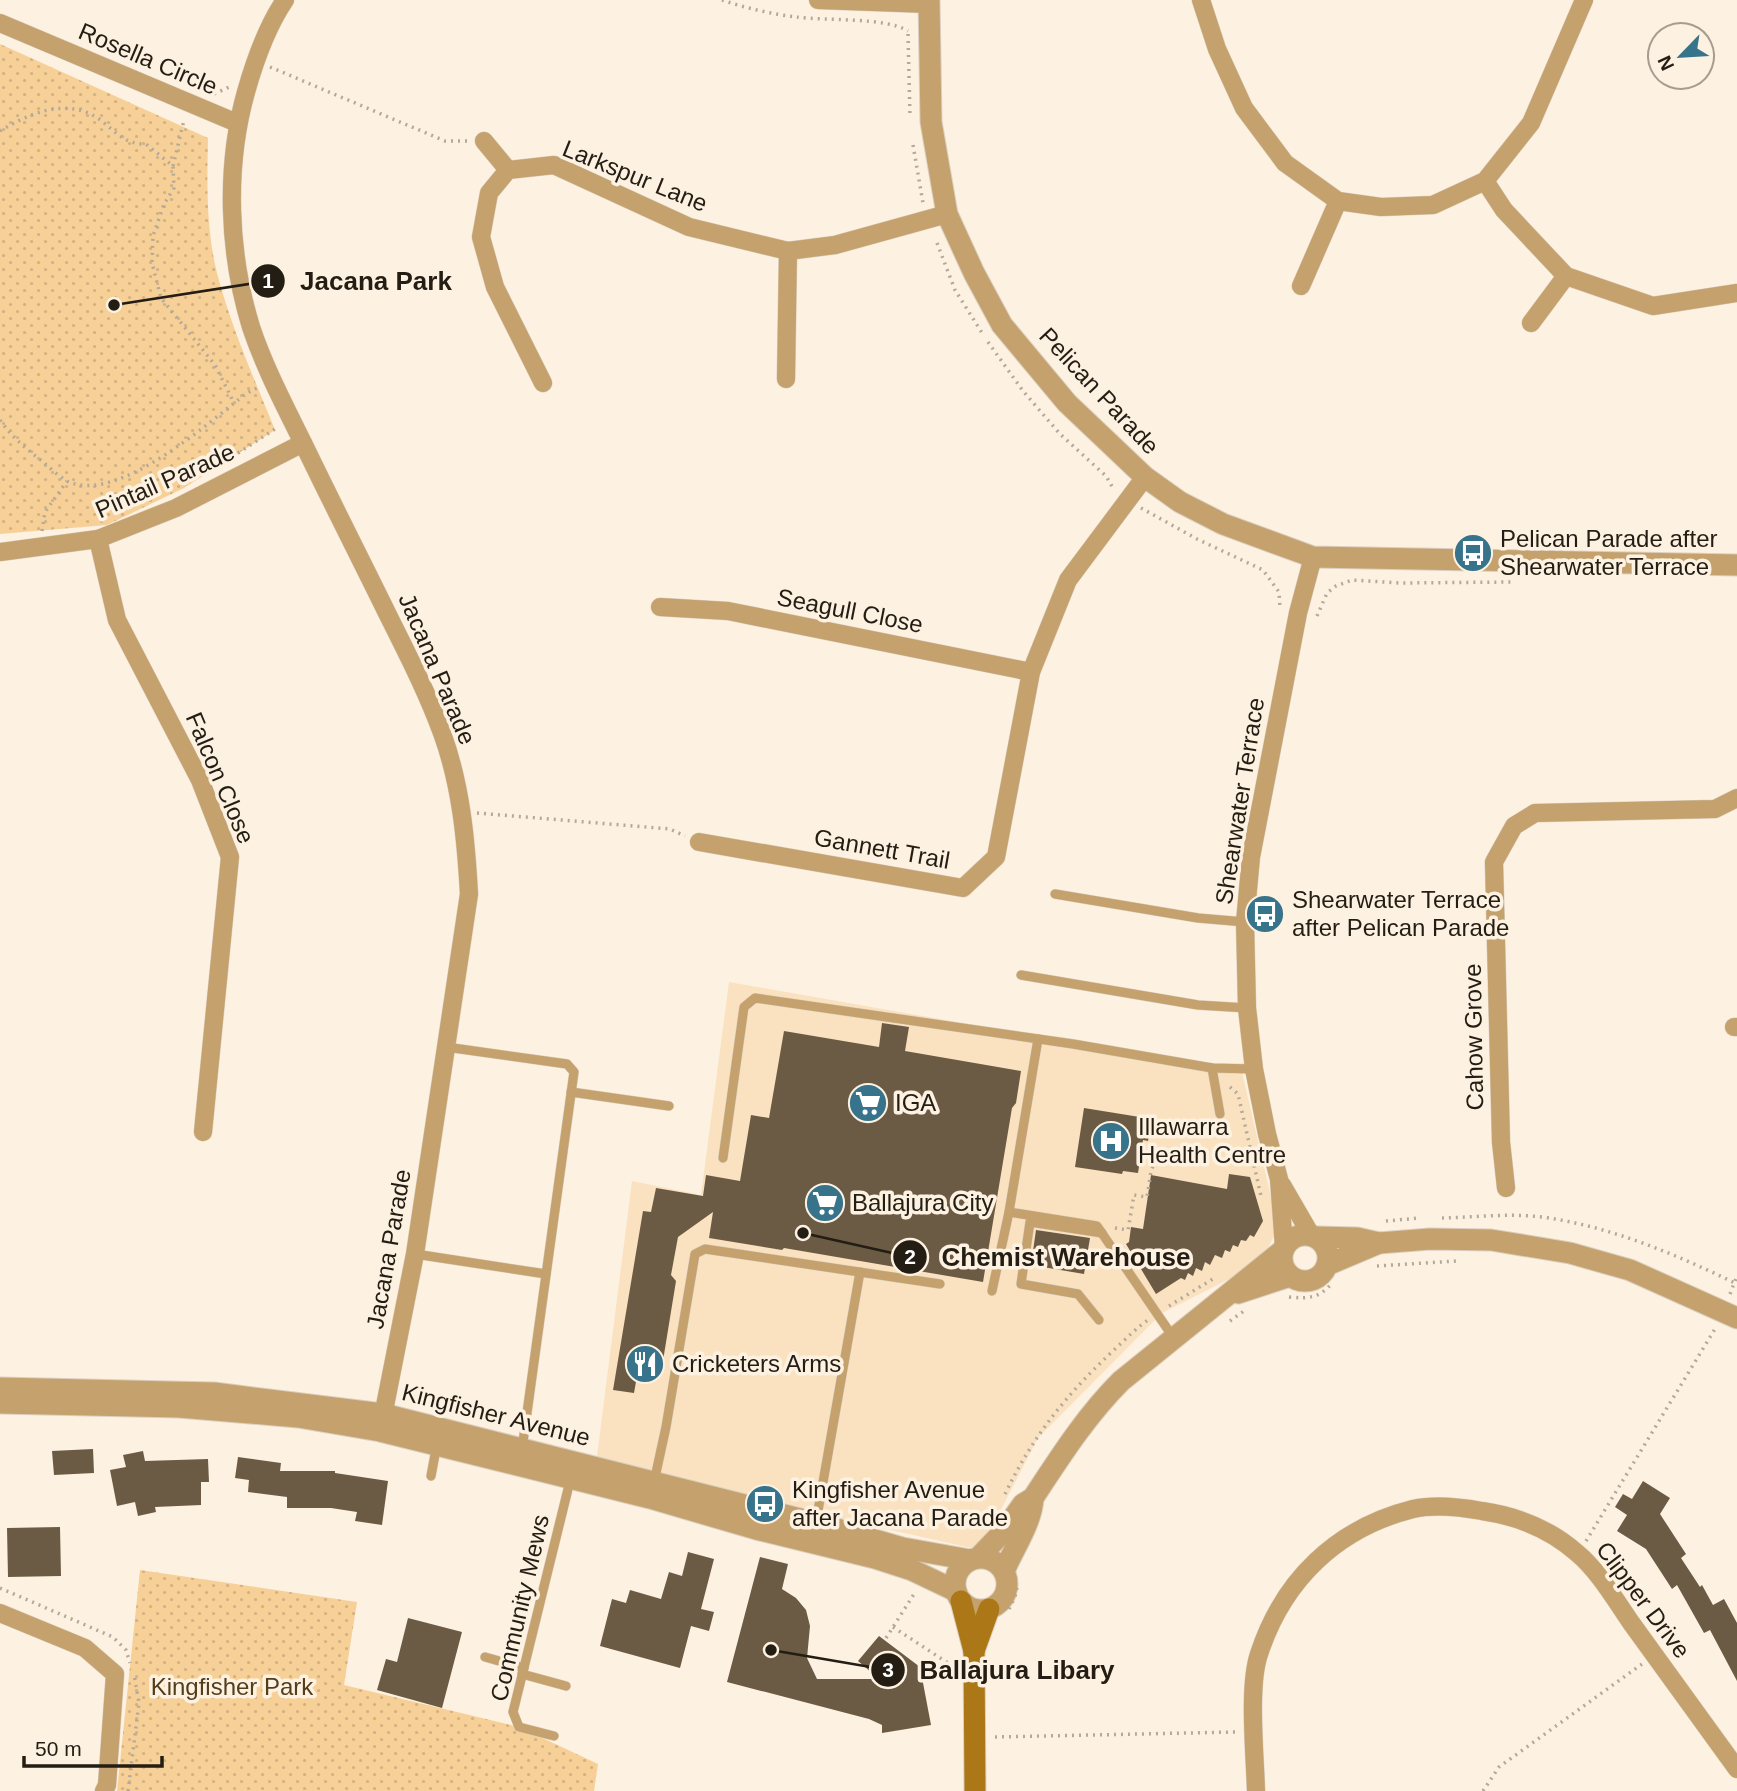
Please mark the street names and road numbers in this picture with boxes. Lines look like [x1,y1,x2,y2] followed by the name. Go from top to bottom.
[75,17,222,100] street label: Rosella Circle
[559,134,711,217] street label: Larkspur Lane
[1034,322,1165,459] street label: Pelican Parade
[91,438,239,523] street label: Pintail Parade
[775,583,925,638] street label: Seagull Close
[393,589,481,748] street label: Jacana Parade
[1210,696,1269,906] street label: Shearwater Terrace
[181,708,260,848] street label: Falcon Close
[812,823,952,874] street label: Gannett Trail
[1459,963,1488,1111] street label: Cahow Grove
[361,1167,416,1331] street label: Jacana Parade
[399,1378,593,1451] street label: Kingfisher Avenue
[485,1512,554,1704] street label: Community Mews
[1591,1536,1696,1663] street label: Clipper Drive

